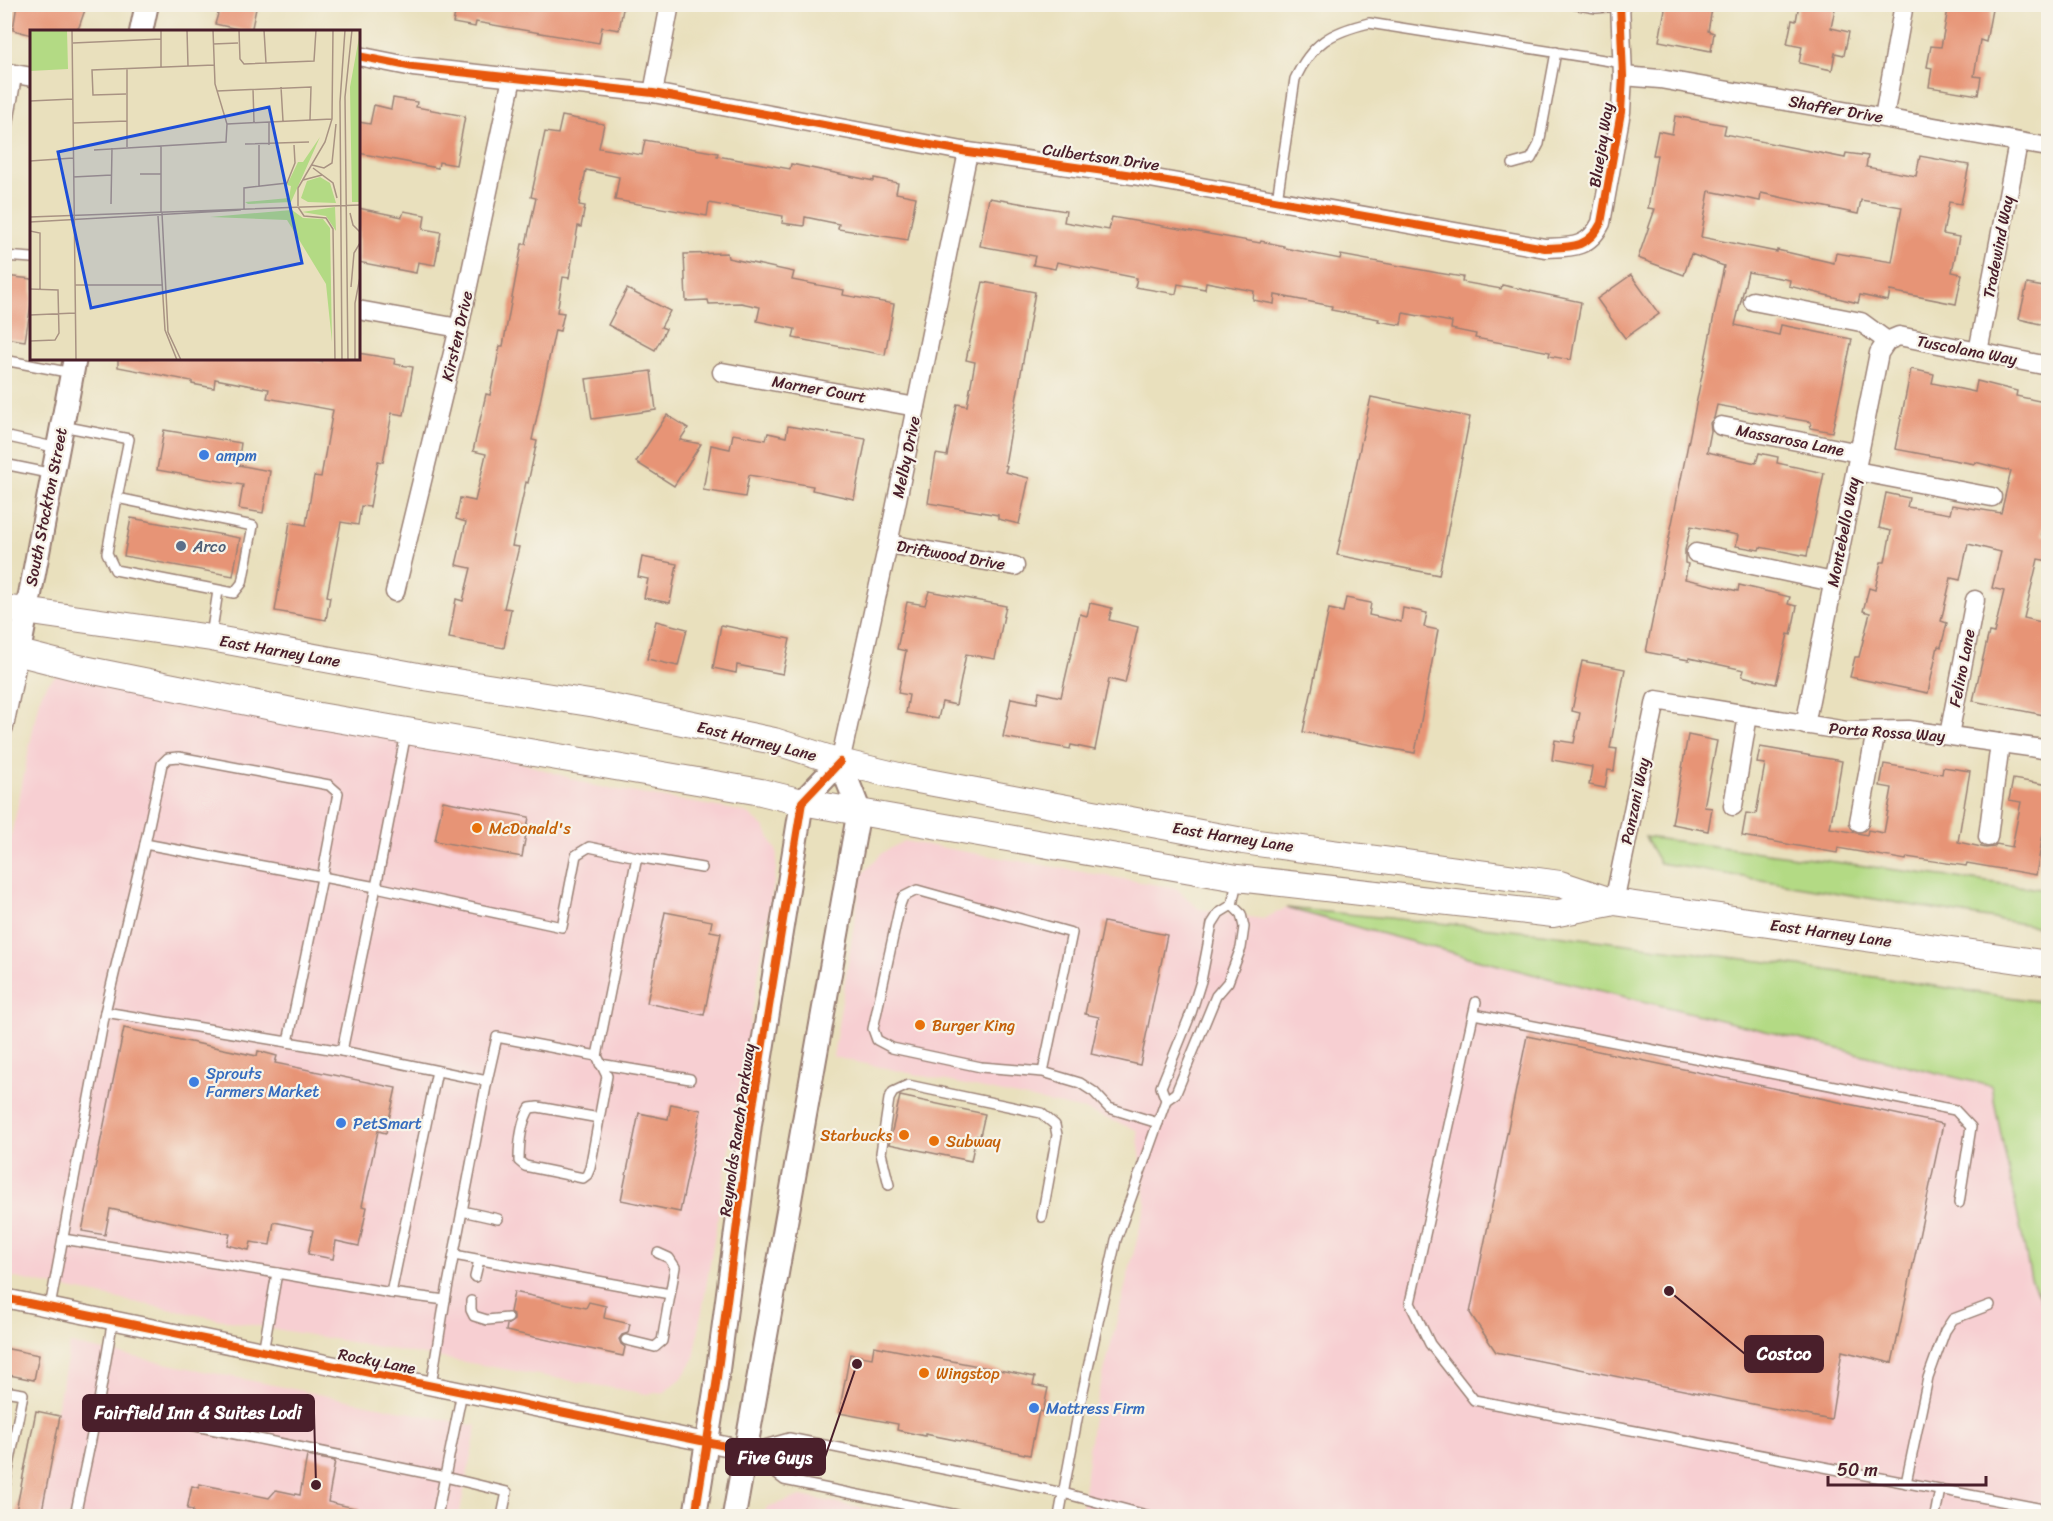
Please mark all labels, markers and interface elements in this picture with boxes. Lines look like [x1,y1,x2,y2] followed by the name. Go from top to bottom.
[30,30,360,360] inset map
[1786,86,1886,132] street label: Shaffer Drive
[1580,100,1622,190] street label: Bluejay Way
[1041,134,1161,180] street label: Culbertson Drive
[1974,192,2022,301] street label: Tradewind Way
[433,288,481,384] street label: Kirsten Drive
[1914,326,2020,374] street label: Tuscolana Way
[770,366,868,412] street label: Marner Court
[883,413,929,501] street label: Melby Drive
[1733,415,1847,465] street label: Massarosa Lane
[16,425,76,589] street label: South Stockton Street
[216,441,257,470] place label: ampm
[197,448,211,462] marker: ampm
[1818,474,1868,589] street label: Montebello Way
[894,531,1008,579] street label: Driftwood Drive
[192,532,226,561] place label: Arco
[174,539,188,553] marker: Arco
[217,626,343,676] street label: East Harney Lane
[1940,626,1984,710] street label: Felino Lane
[694,712,820,770] street label: East Harney Lane
[1828,713,1947,751] street label: Porta Rossa Way
[1612,754,1658,847] street label: Panzani Way
[1170,813,1296,861] street label: East Harney Lane
[489,814,571,843] place label: McDonald's
[470,821,484,835] marker: McDonald's
[1768,910,1894,956] street label: East Harney Lane
[932,1011,1015,1040] place label: Burger King
[913,1018,927,1032] marker: Burger King
[711,1041,764,1218] street label: Reynolds Ranch Parkway
[206,1059,319,1106] place label: Sprouts Farmers Market
[187,1075,201,1089] marker: Sprouts Farmers Market
[353,1109,422,1138] place label: PetSmart
[334,1116,348,1130] marker: PetSmart
[820,1121,892,1150] place label: Starbucks
[946,1127,1001,1156] place label: Subway
[897,1128,911,1142] marker: Starbucks
[927,1134,941,1148] marker: Subway
[1745,1336,1823,1372] callout: Costco
[1756,1338,1812,1370] text: Costco
[336,1339,419,1383] street label: Rocky Lane
[936,1359,1000,1388] place label: Wingstop
[917,1366,931,1380] marker: Wingstop
[1046,1394,1145,1423] place label: Mattress Firm
[83,1395,314,1431] callout: Fairfield Inn & Suites Lodi
[93,1397,303,1429] text: Fairfield Inn & Suites Lodi
[1027,1401,1041,1415] marker: Mattress Firm
[726,1439,825,1475] callout: Five Guys
[737,1442,813,1474] text: Five Guys
[1828,1449,1986,1487] scale bar
[1837,1454,1878,1486] text: 50 m

